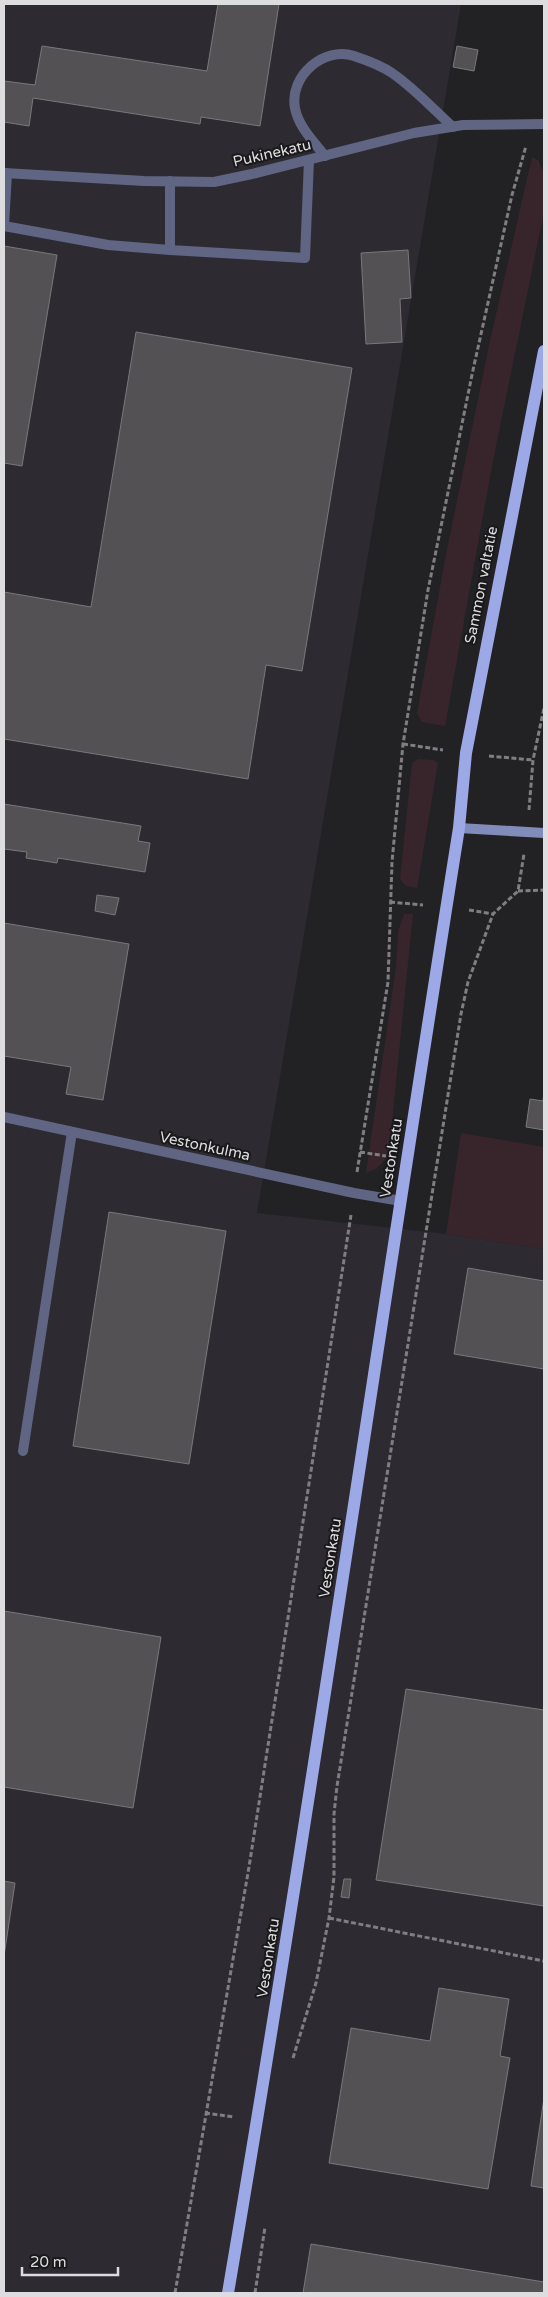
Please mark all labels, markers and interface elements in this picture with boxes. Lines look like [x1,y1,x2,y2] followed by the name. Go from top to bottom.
[231,135,313,171] street label: Pukinekatu
[461,525,501,645] street label: Sammon valtatie
[376,1117,406,1199] street label: Vestonkatu
[158,1128,252,1164] street label: Vestonkulma
[315,1517,345,1599] street label: Vestonkatu
[253,1917,283,1999] street label: Vestonkatu
[22,2244,119,2276] scale bar
[30,2253,67,2271] text: 20 m

